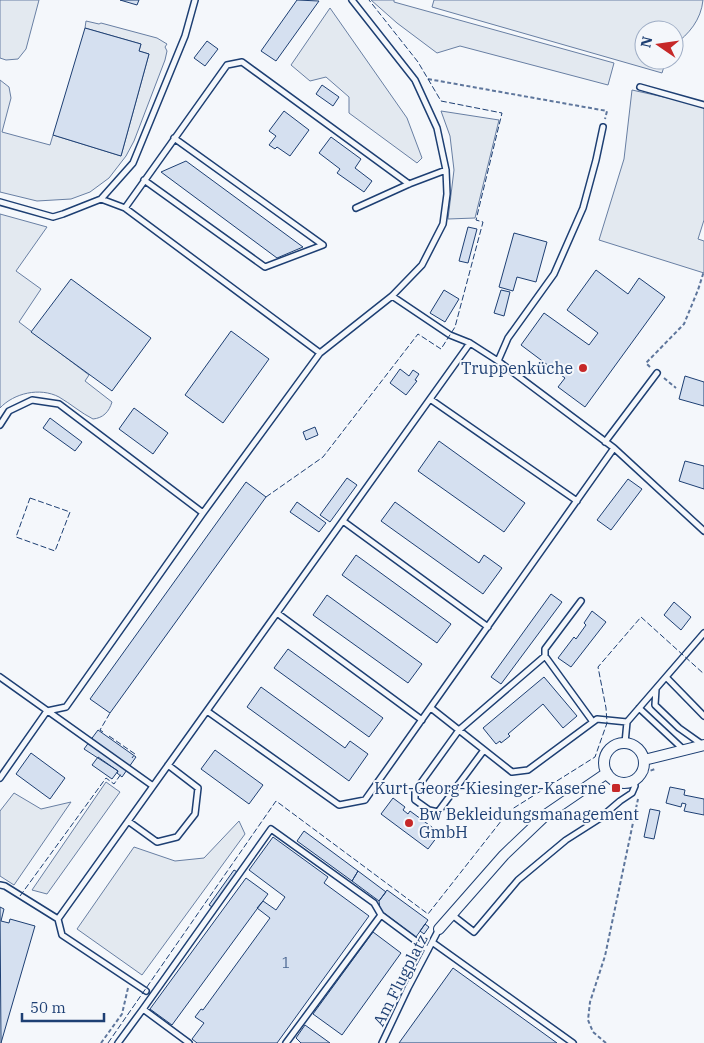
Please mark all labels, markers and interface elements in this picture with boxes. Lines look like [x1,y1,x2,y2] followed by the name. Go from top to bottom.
[634,20,684,70] north arrow
[636,35,656,49] text: N
[461,358,573,378] place label: Truppenküche
[577,362,589,374] marker: Truppenküche
[374,778,606,798] place label: Kurt-Georg-Kiesinger-Kaserne
[610,782,622,794] marker: Kurt-Georg-Kiesinger-Kaserne
[419,804,639,842] place label: Bw Bekleidungsmanagement GmbH
[403,817,415,829] marker: Bw Bekleidungsmanagement GmbH
[368,931,432,1029] street label: Am Flugplatz
[282,954,290,972] house number: 1
[22,990,105,1022] scale bar
[30,998,66,1017] text: 50 m

